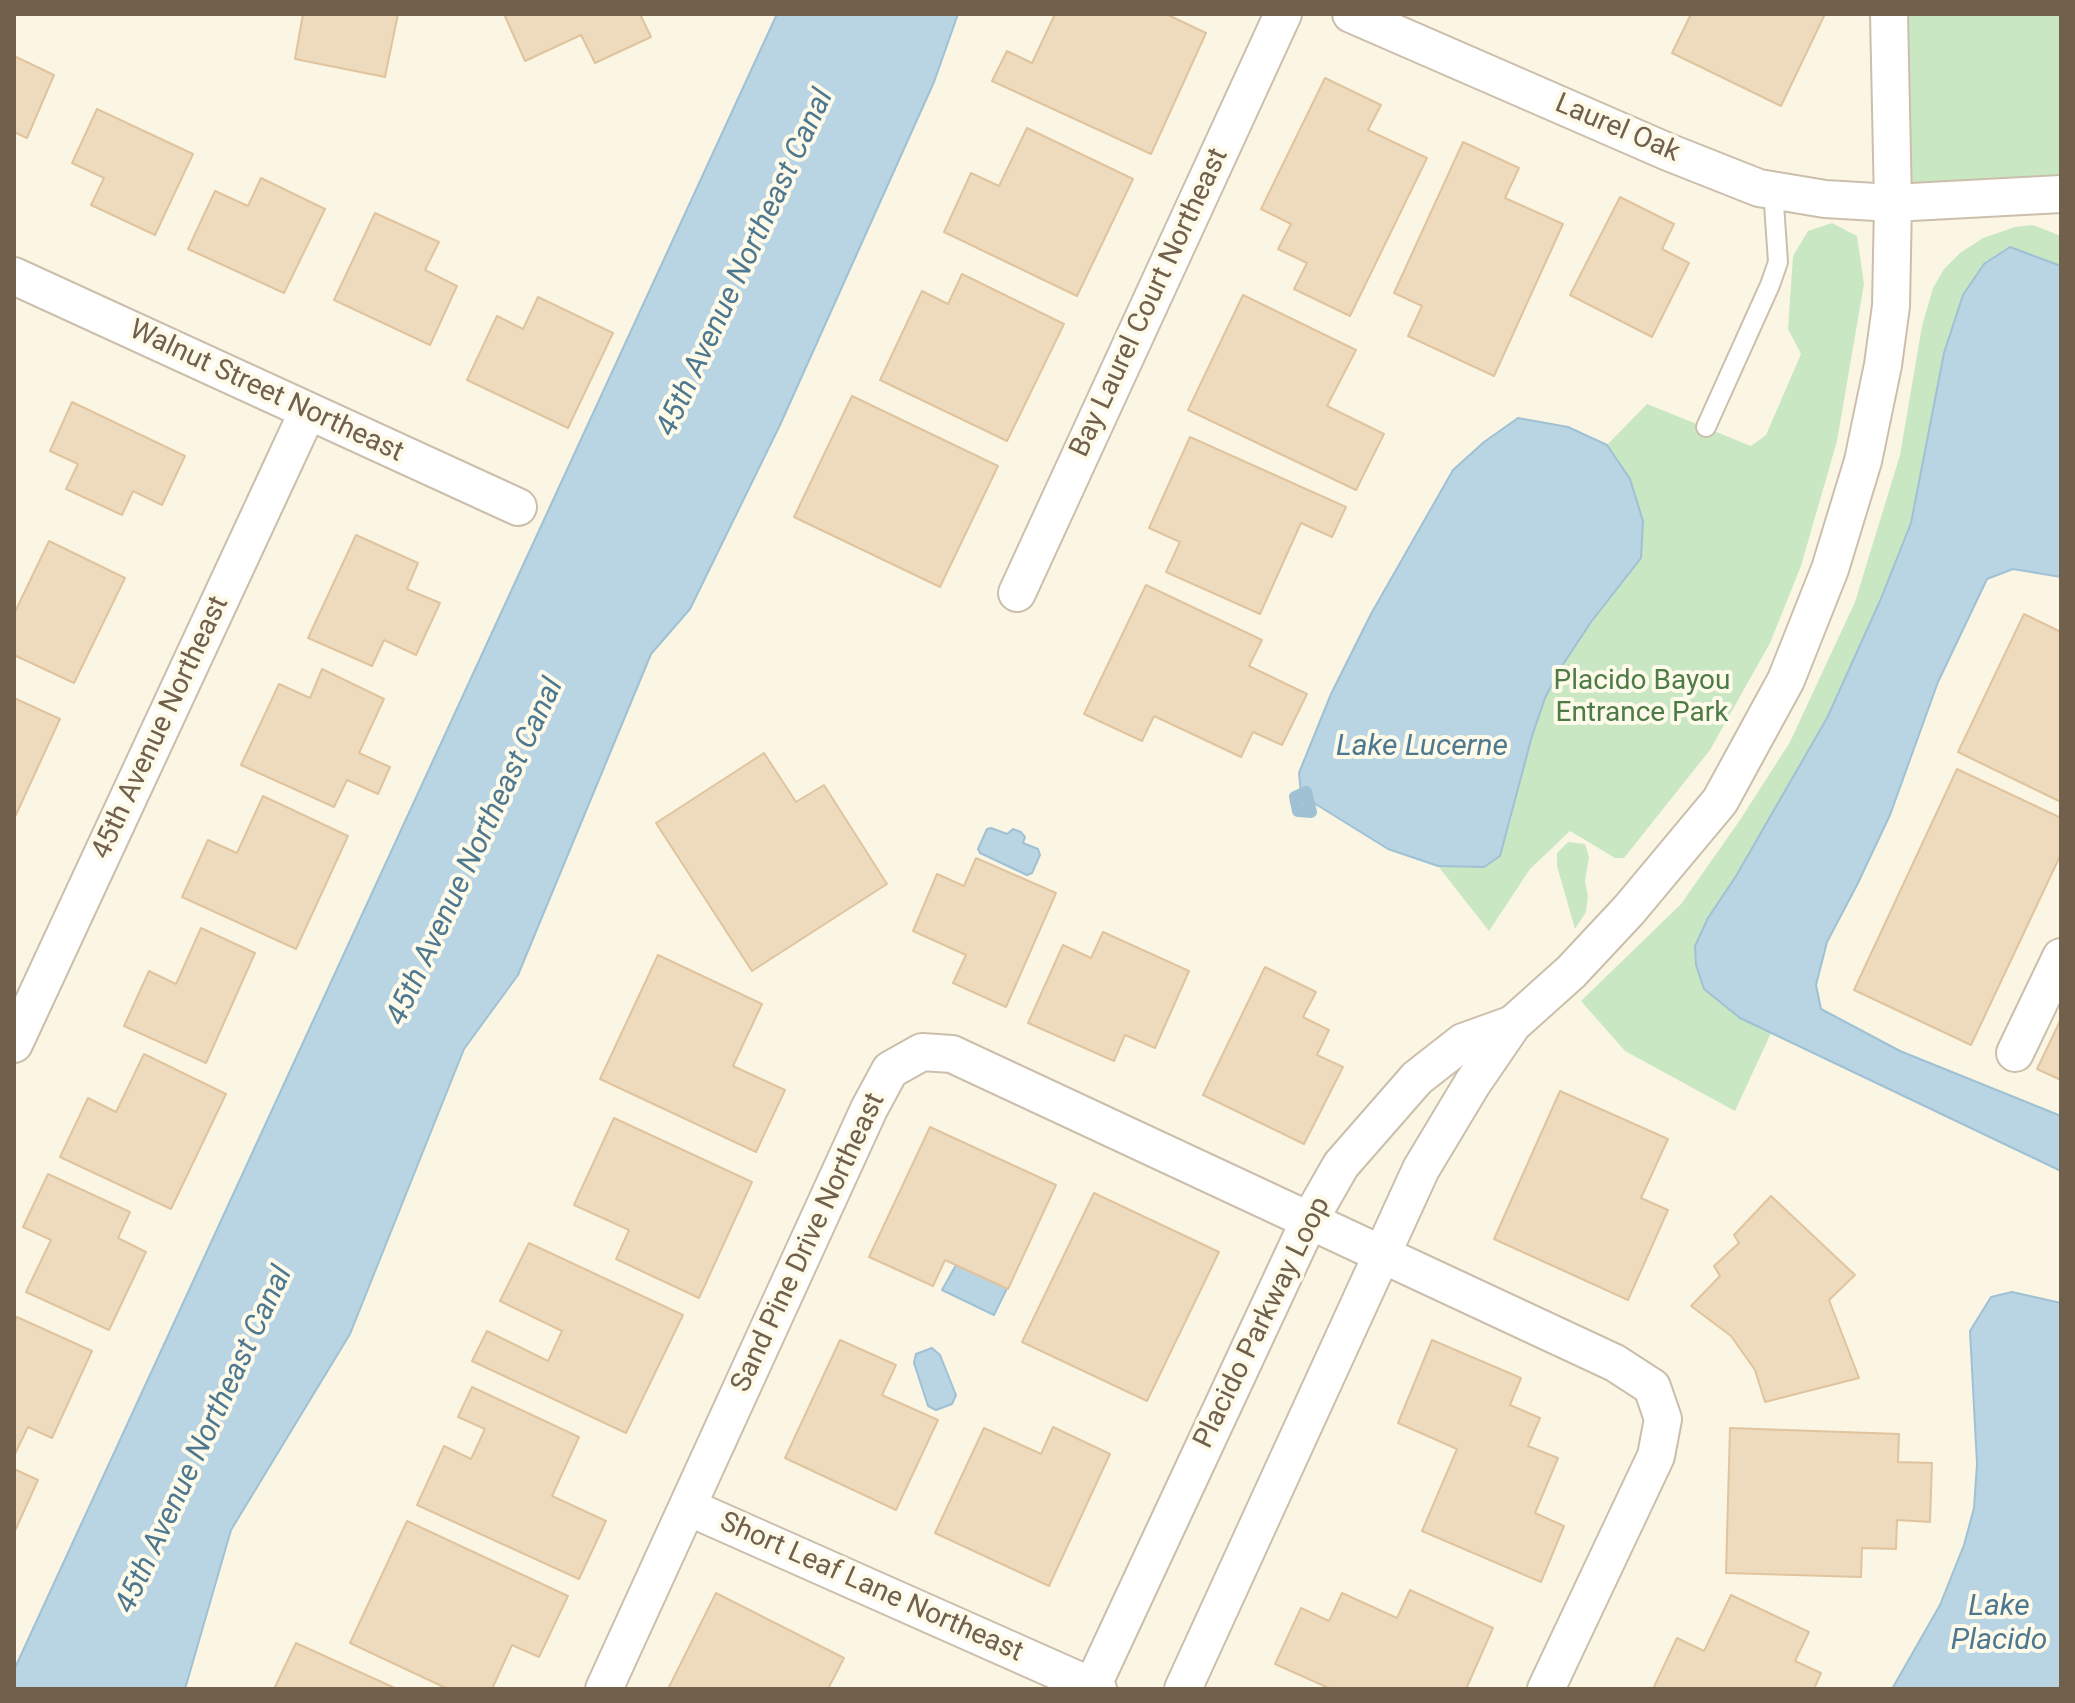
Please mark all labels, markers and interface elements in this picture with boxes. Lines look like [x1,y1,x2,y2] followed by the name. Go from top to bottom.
[650,84,842,442] water label: 45th Avenue Northeast Canal
[1550,88,1684,170] street label: Laurel Oak
[1064,143,1236,463] street label: Bay Laurel Court Northeast
[124,314,408,470] street label: Walnut Street Northeast
[85,591,237,865] street label: 45th Avenue Northeast
[1554,665,1730,731] park label: Placido Bayou Entrance Park
[380,673,572,1031] water label: 45th Avenue Northeast Canal
[1336,729,1508,765] water label: Lake Lucerne
[725,1088,893,1398] street label: Sand Pine Drive Northeast
[1188,1192,1338,1454] street label: Placido Parkway Loop
[109,1261,301,1619] water label: 45th Avenue Northeast Canal
[714,1506,1028,1670] street label: Short Leaf Lane Northeast
[1951,1589,2047,1660] water label: Lake Placido

